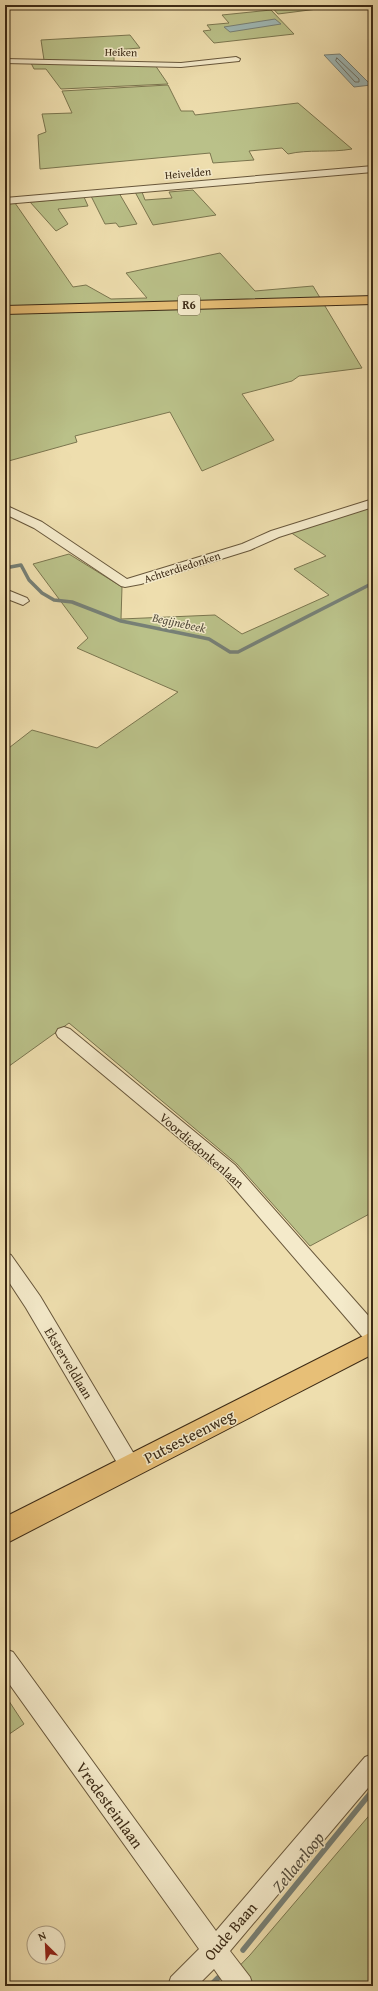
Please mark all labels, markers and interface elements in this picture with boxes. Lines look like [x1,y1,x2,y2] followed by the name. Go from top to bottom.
[105,44,138,60] street label: Heiken
[164,163,213,183] street label: Heivelden
[178,295,200,315] road number: R6
[142,547,223,587] street label: Achterdiedonken
[150,608,208,637] water label: Begijnebeek
[155,1108,249,1193] street label: Voordiedonkenlaan
[40,1324,98,1403] street label: Eksterveldlaan
[139,1403,239,1469] street label: Putsesteenweg
[70,1757,150,1853] street label: Vredesteinlaan
[265,1826,330,1897] water label: Zellaerloop
[198,1896,262,1966] street label: Oude Baan
[26,1925,66,1965] north arrow
[35,1927,49,1945] text: N

